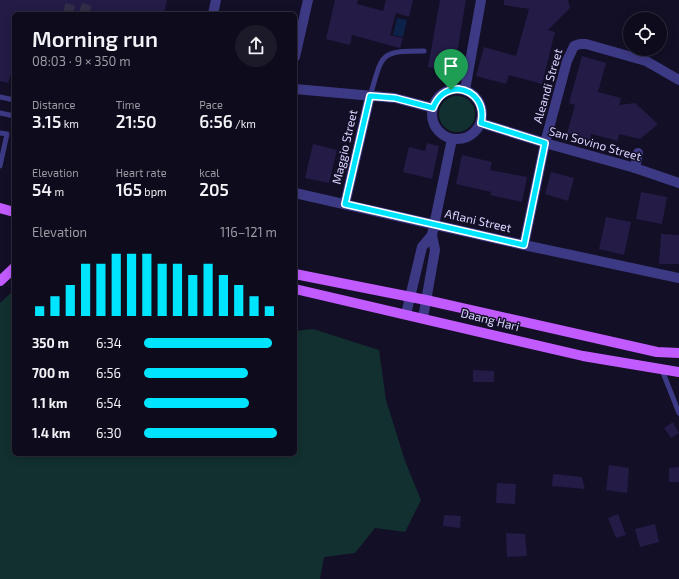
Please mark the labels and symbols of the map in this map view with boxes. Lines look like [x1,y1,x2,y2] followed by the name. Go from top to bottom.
[530,46,564,125] street label: Aleandi Street
[434,49,468,90] pin
[329,108,360,186] street label: Maggio Street
[547,123,644,163] street label: San Sovino Street
[444,206,513,235] street label: Aflani Street
[459,305,521,333] street label: Daang Hari

